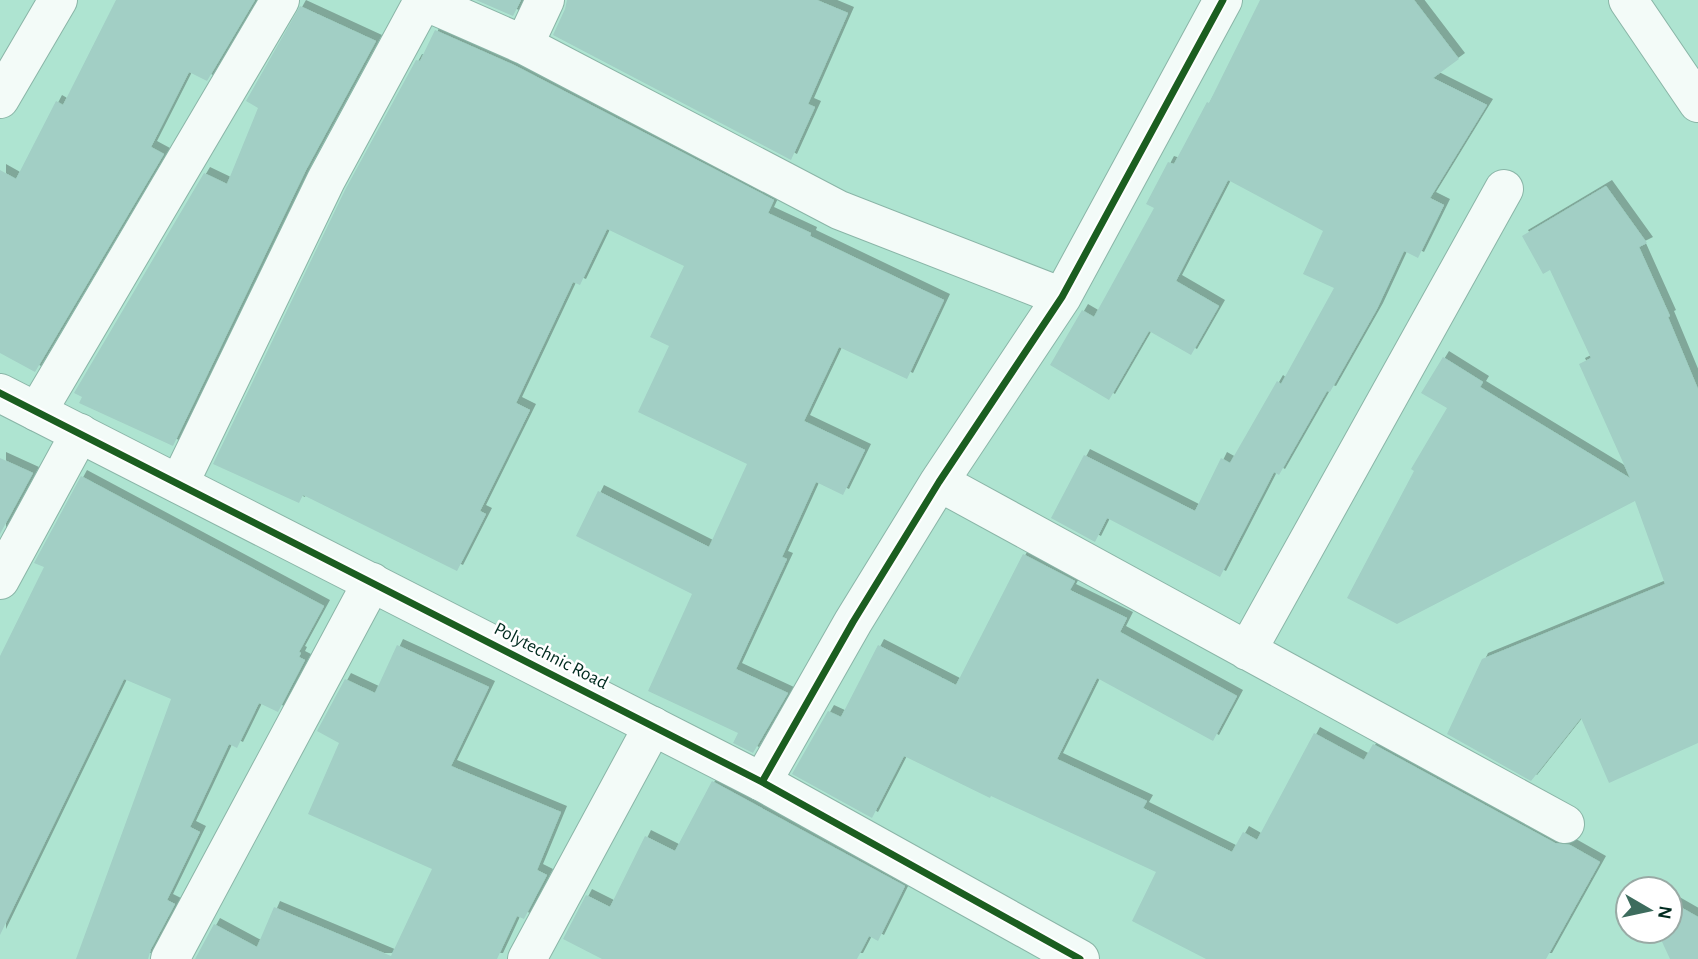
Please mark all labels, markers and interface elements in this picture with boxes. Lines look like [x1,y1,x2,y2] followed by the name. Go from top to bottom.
[491,619,611,693] street label: Polytechnic Road
[1614,875,1684,945] north arrow
[1654,904,1675,920] text: N

